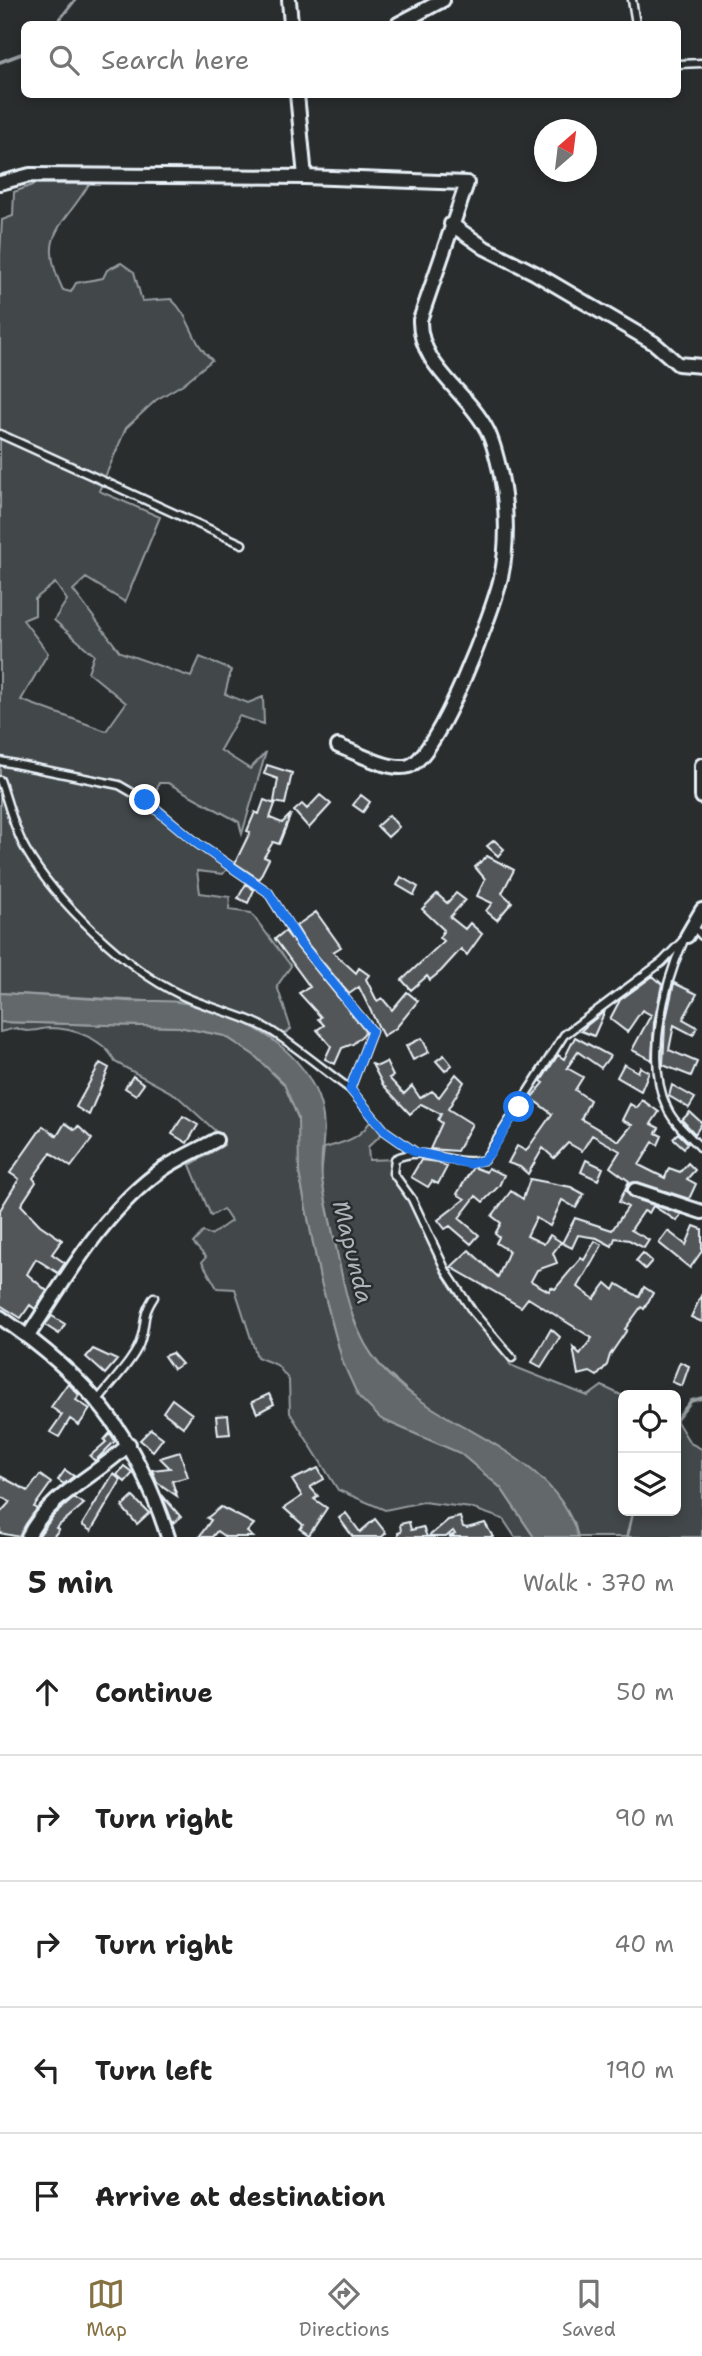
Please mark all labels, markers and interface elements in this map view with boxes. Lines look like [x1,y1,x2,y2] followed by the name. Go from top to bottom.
[21,21,681,98] search box
[45,41,83,79] icon: search
[101,42,250,77] text: Search here
[534,119,597,182] north arrow
[129,784,160,815] route end
[503,1091,534,1122] route start
[326,1197,380,1307] water label: Mapunda
[618,1390,681,1516] map controls
[618,1390,681,1453] button: locate
[618,1453,681,1516] button: layers
[28,1562,113,1603] text: 5 min
[523,1568,674,1598] text: Walk · 370 m
[28,1673,66,1711] icon: ahead
[95,1675,213,1710] text: Continue
[616,1677,674,1707] text: 50 m
[28,1799,66,1837] icon: right
[95,1801,233,1836] text: Turn right
[614,1803,674,1833] text: 90 m
[28,1925,66,1963] icon: right
[95,1927,233,1962] text: Turn right
[614,1929,674,1959] text: 40 m
[28,2051,66,2089] icon: left
[95,2053,212,2088] text: Turn left
[606,2055,674,2085] text: 190 m
[28,2177,66,2215] icon: arrive
[95,2179,385,2214] text: Arrive at destination
[86,2275,127,2342] tab: Map
[299,2275,390,2342] tab: Directions
[562,2275,616,2342] tab: Saved

